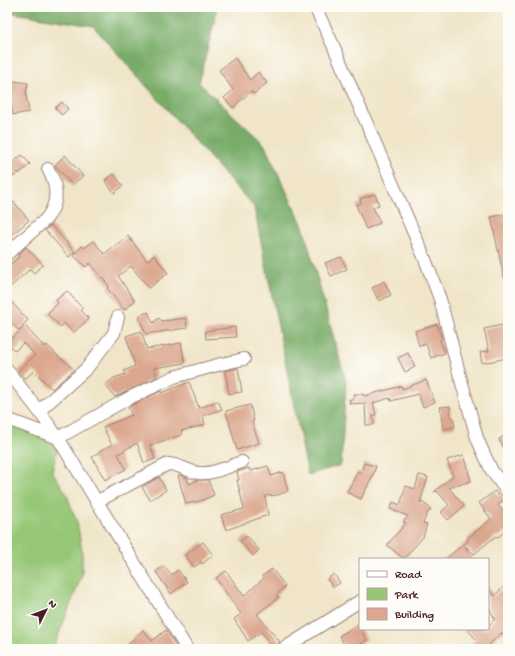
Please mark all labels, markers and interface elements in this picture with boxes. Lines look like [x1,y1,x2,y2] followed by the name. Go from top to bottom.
[359,558,489,630] legend
[395,569,422,583] text: Road
[394,589,420,603] text: Park
[26,590,66,630] north arrow
[45,598,59,611] text: N
[394,609,434,623] text: Building

